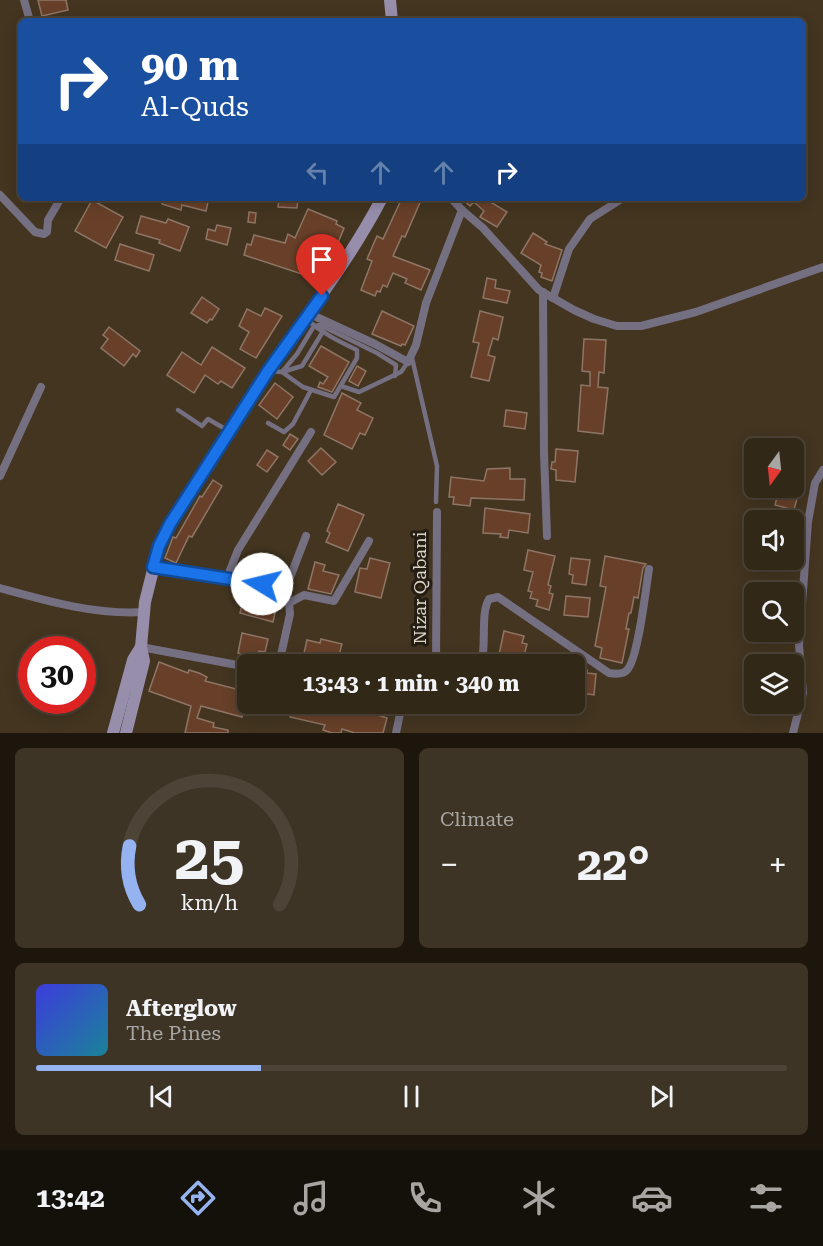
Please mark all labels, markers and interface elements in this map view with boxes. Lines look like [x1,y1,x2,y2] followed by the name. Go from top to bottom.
[141,41,239,90] text: 90 m
[42,42,120,120] icon: right
[141,91,249,123] text: Al-Quds
[301,156,334,189] icon: left
[364,156,397,189] icon: ahead
[427,156,460,189] icon: ahead
[490,156,523,189] icon: right
[296,234,347,296] pin
[305,243,338,276] icon: arrive
[744,438,804,498] north arrow
[744,438,804,714] map controls
[744,510,804,570] button: sound
[409,531,430,644] street label: Nizar Qabani
[230,552,294,616] position arrow
[744,582,804,642] button: search
[18,636,96,714] speed limit sign: 30
[744,654,804,714] button: layers
[302,671,520,696] text: 13:43 · 1 min · 340 m
[440,807,514,831] text: Climate
[175,821,244,894] text: 25
[577,838,650,891] text: 22°
[440,845,458,884] text: −
[769,845,787,884] text: +
[181,890,238,915] text: km/h
[126,996,237,1021] text: Afterglow
[126,1021,221,1045] text: The Pines
[145,1080,178,1113] icon: previous
[395,1080,428,1113] icon: pause
[645,1080,678,1113] icon: next
[177,1177,219,1219] icon: directions
[290,1177,332,1219] icon: music
[404,1177,446,1219] icon: phone
[518,1177,560,1219] icon: climate
[631,1177,673,1219] icon: car
[745,1177,787,1219] icon: filters
[36,1182,105,1214] text: 13:42

